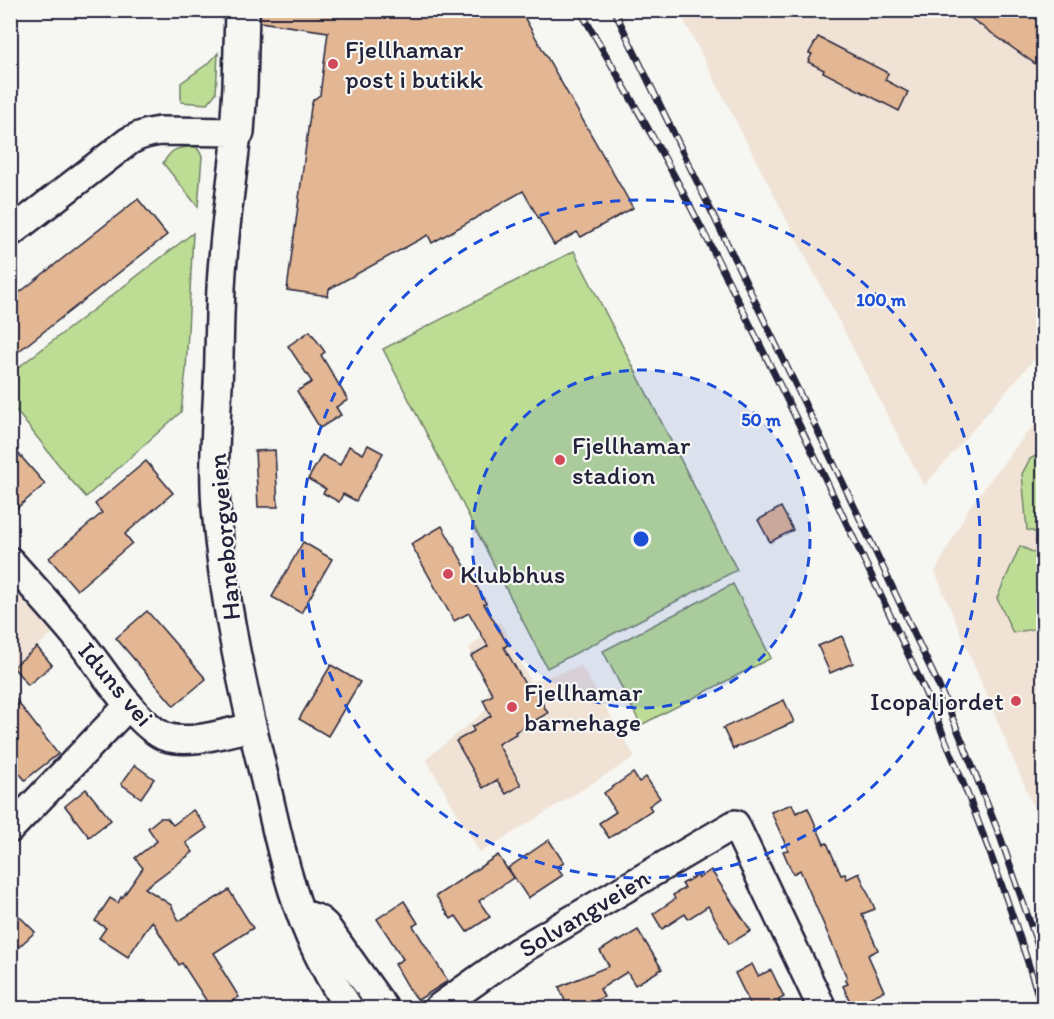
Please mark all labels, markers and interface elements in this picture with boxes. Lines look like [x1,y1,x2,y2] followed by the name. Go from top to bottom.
[345,33,484,95] place label: Fjellhamar post i butikk
[326,57,340,71] marker: Fjellhamar post i butikk
[856,289,907,311] text: 100 m
[741,409,782,431] text: 50 m
[572,429,691,491] place label: Fjellhamar stadion
[201,452,247,622] street label: Haneborgveien
[553,453,567,467] marker: Fjellhamar stadion
[631,529,651,549] centre of rings
[460,558,565,590] place label: Klubbhus
[441,567,455,581] marker: Klubbhus
[71,635,161,733] street label: Iduns vei
[524,676,643,738] place label: Fjellhamar barnehage
[870,685,1004,717] place label: Icopaljordet
[1009,694,1023,708] marker: Icopaljordet
[505,700,519,714] marker: Fjellhamar barnehage
[513,861,655,964] street label: Solvangveien

